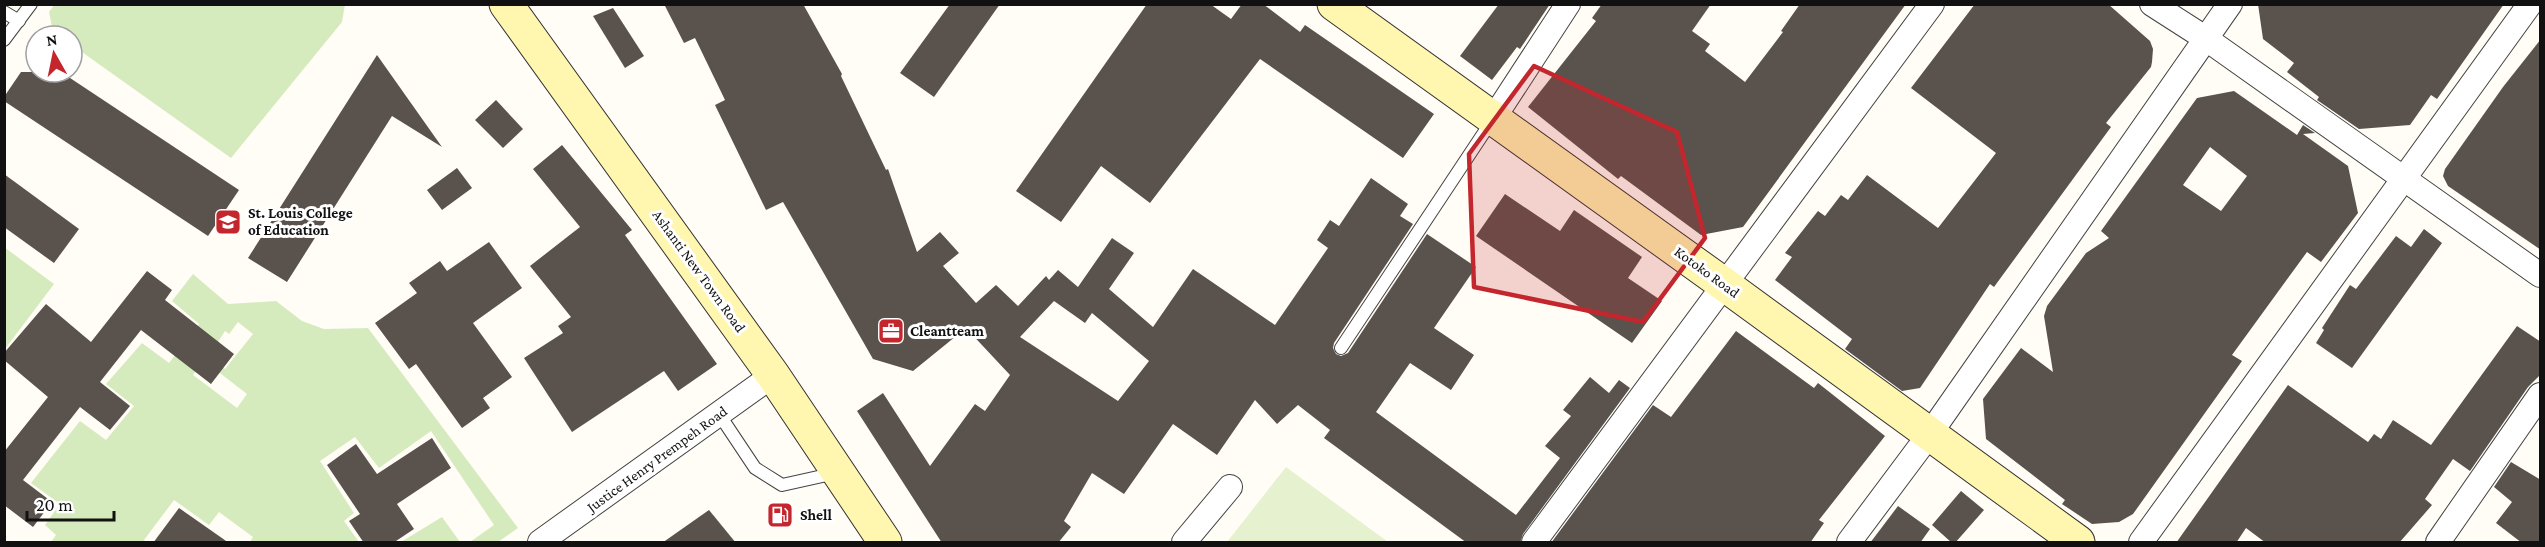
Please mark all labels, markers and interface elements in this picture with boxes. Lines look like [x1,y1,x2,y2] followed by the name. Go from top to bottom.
[24,24,84,84] north arrow
[45,30,59,49] text: N
[248,205,353,238] place label: St. Louis College of Education
[213,207,243,237] school or university icon: St. Louis College of Education
[649,207,749,335] street label: Ashanti New Town Road
[1672,243,1742,301] street label: Kotoko Road
[876,316,906,346] office icon: Cleantteam
[910,323,984,339] place label: Cleantteam
[582,403,731,517] street label: Justice Henry Prempeh Road
[27,484,114,522] scale bar
[36,495,73,515] text: 20 m
[765,500,795,530] fuel station icon: Shell
[800,507,832,523] place label: Shell

